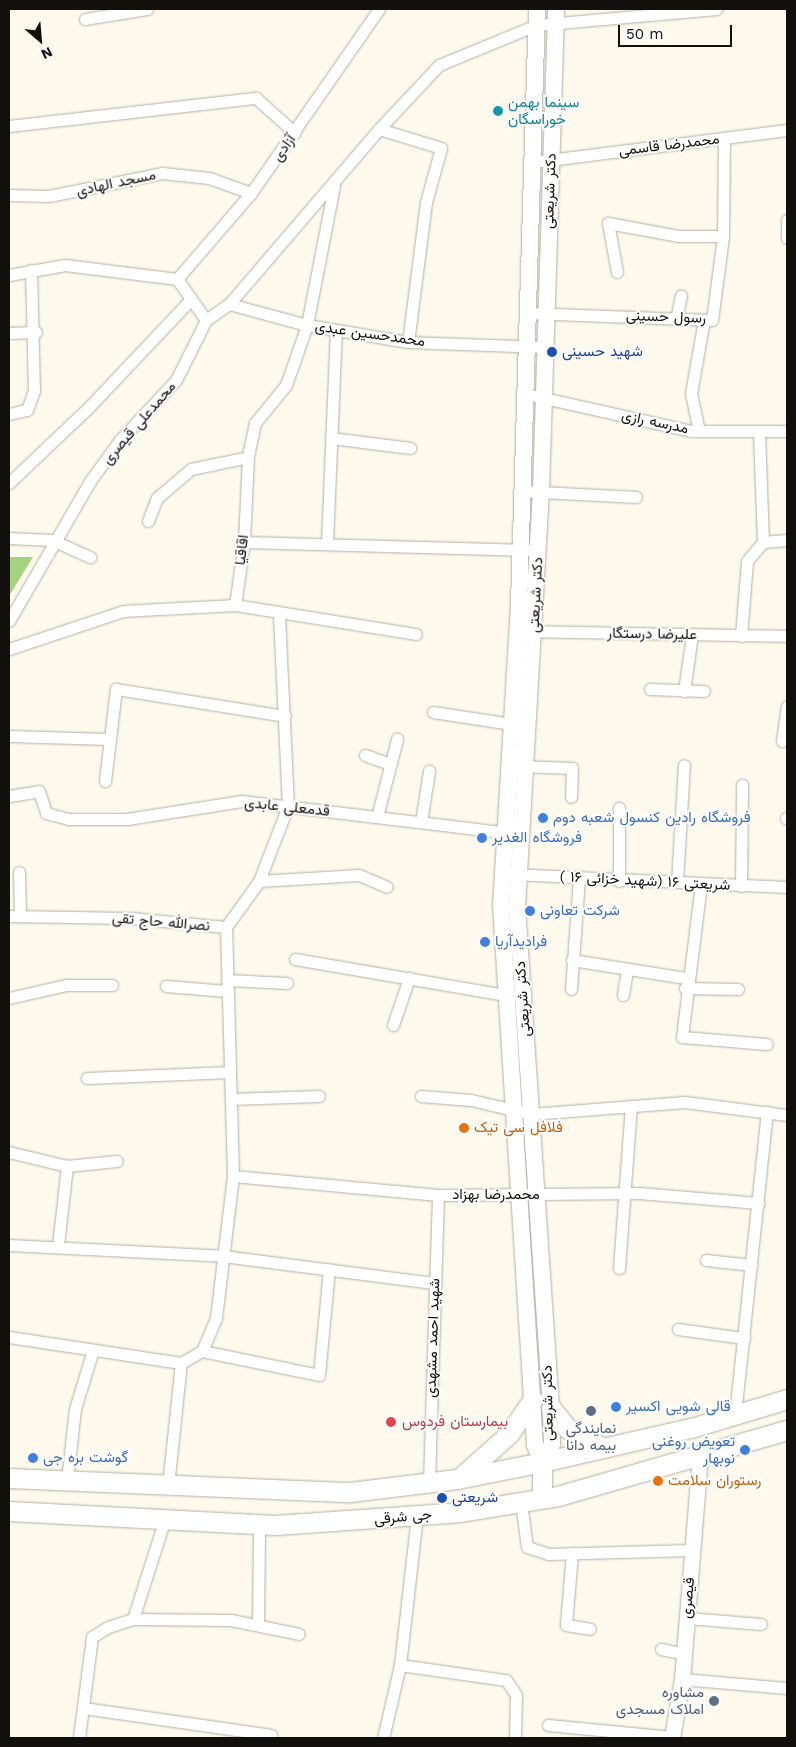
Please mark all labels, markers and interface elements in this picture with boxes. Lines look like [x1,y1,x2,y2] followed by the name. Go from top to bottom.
[15,15,65,65] north arrow
[621,15,735,47] scale bar
[626,25,663,43] text: 50 m
[39,44,55,63] text: N
[508,93,579,128] place label: سینما بهمن خوراسگان
[492,105,504,117] marker: سینما بهمن خوراسگان
[618,130,720,160] street label: محمدرضا قاسمی
[268,131,300,165] street label: آزادی
[540,153,560,229] street label: دکتر شریعتی
[75,166,157,200] street label: مسجد الهادی
[626,307,706,327] street label: رسول حسینی
[314,317,426,351] street label: محمدحسین عبدی
[562,343,643,361] place label: شهید حسینی
[546,346,558,358] marker: شهید حسینی
[98,378,180,468] street label: محمدعلی قیصری
[620,406,690,438] street label: مدرسه رازی
[231,534,253,566] street label: اقاقیا
[525,557,547,633] street label: دکتر شریعتی
[607,624,697,644] street label: علیرضا درستگار
[243,794,331,820] street label: قدمعلی عابدی
[553,809,751,827] place label: فروشگاه رادین کنسول شعبه دوم
[537,812,549,824] marker: فروشگاه رادین کنسول شعبه دوم
[492,829,582,847] place label: فروشگاه الغدیر
[476,832,488,844] marker: فروشگاه الغدیر
[559,868,731,894] street label: شریعتی ۱۶ (شهید خزائی ۱۶ )
[540,902,620,920] place label: شرکت تعاونی
[524,905,536,917] marker: شرکت تعاونی
[111,909,211,935] street label: نصرالله حاج تقی
[495,933,547,951] place label: فرادیدآریا
[479,936,491,948] marker: فرادیدآریا
[511,960,535,1038] street label: دکتر شریعتی
[474,1119,563,1137] place label: فلافل سی تیک
[458,1122,470,1134] marker: فلافل سی تیک
[452,1186,540,1204] street label: محمدرضا بهزاد
[422,1278,444,1398] street label: شهید احمد مشهدی
[538,1365,558,1441] street label: دکتر شریعتی
[626,1398,731,1416] place label: قالی شویی اکسیر
[610,1401,622,1413] marker: قالی شویی اکسیر
[585,1405,597,1417] marker: نمایندگی بیمه دانا
[402,1413,508,1431] place label: بیمارستان فردوس
[384,1415,398,1429] marker: بیمارستان فردوس
[566,1419,616,1454] place label: نمایندگی بیمه دانا
[652,1432,735,1467] place label: تعویض روغنی نوبهار
[739,1444,751,1456] marker: تعویض روغنی نوبهار
[43,1449,128,1467] place label: گوشت بره جی
[27,1452,39,1464] marker: گوشت بره جی
[668,1472,761,1490] place label: رستوران سلامت
[652,1475,664,1487] marker: رستوران سلامت
[452,1489,498,1507] place label: شریعتی
[436,1492,448,1504] marker: شریعتی
[373,1506,433,1528] street label: جی شرقی
[677,1577,699,1619] street label: قیصری
[616,1683,704,1718] place label: مشاوره املاک مسجدی
[708,1695,720,1707] marker: مشاوره املاک مسجدی

